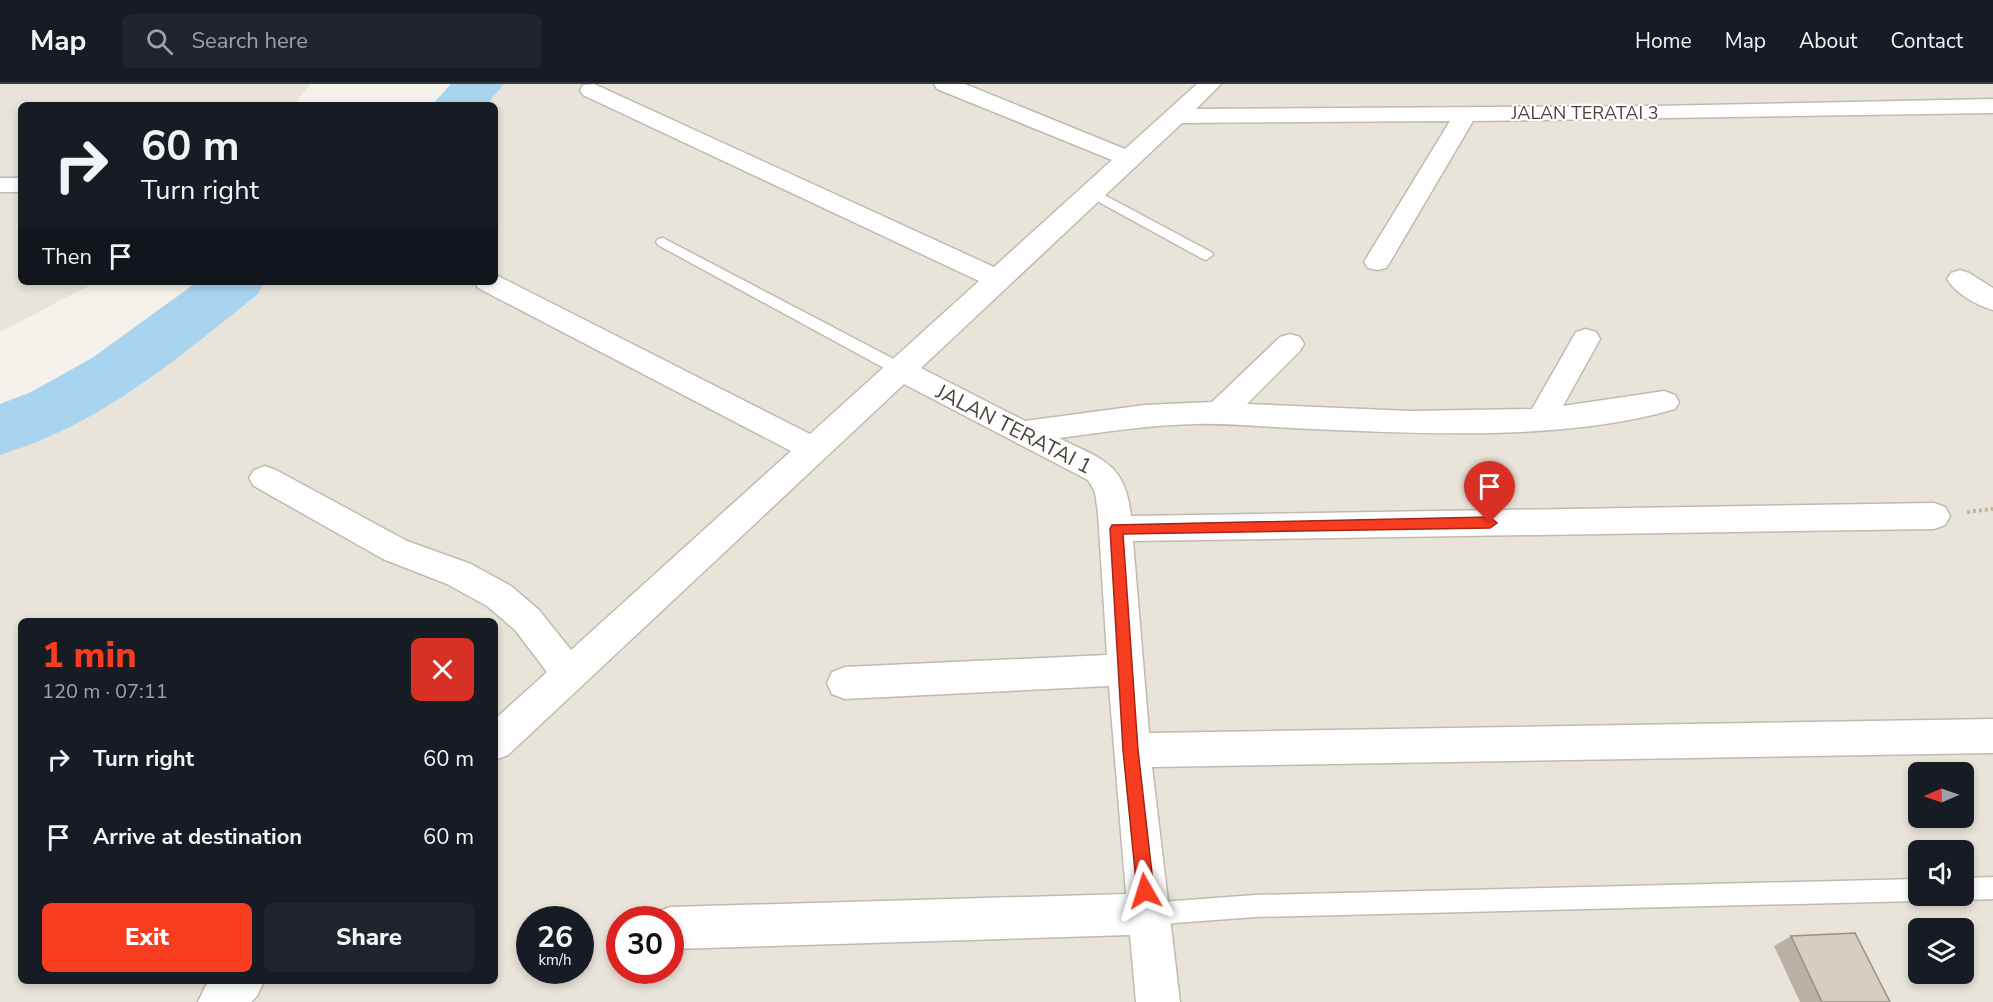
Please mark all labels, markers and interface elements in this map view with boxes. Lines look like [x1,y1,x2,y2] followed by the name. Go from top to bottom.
[122,14,542,68] search box
[30,22,86,60] text: Map
[143,25,176,58] icon: search
[191,26,308,56] text: Search here
[1635,27,1692,55] text: Home
[1725,27,1766,55] text: Map
[1799,27,1857,55] text: About
[1890,27,1963,55] text: Contact
[1511,101,1658,125] street label: JALAN TERATAI 3
[141,118,240,175] text: 60 m
[42,126,120,204] icon: right
[141,172,259,209] text: Turn right
[104,240,137,273] icon: arrive
[42,242,92,272] text: Then
[930,377,1097,480] street label: JALAN TERATAI 1
[1464,461,1515,523] pin
[1473,470,1506,503] icon: arrive
[42,631,137,680] text: 1 min
[411,638,474,701] button: close
[42,678,168,705] text: 120 m · 07:11
[42,743,75,776] icon: right
[93,744,194,774] text: Turn right
[423,744,474,774] text: 60 m
[1908,762,1974,828] north arrow
[1908,762,1974,984] map controls
[42,821,75,854] icon: arrive
[93,822,302,852] text: Arrive at destination
[423,822,474,852] text: 60 m
[1908,840,1974,906] button: sound
[1113,859,1177,923] position arrow
[42,903,252,972] button: Exit
[264,903,474,972] button: Share
[606,906,684,984] speed limit sign: 30
[537,917,573,958] text: 26
[1908,918,1974,984] button: layers
[538,950,572,970] text: km/h

